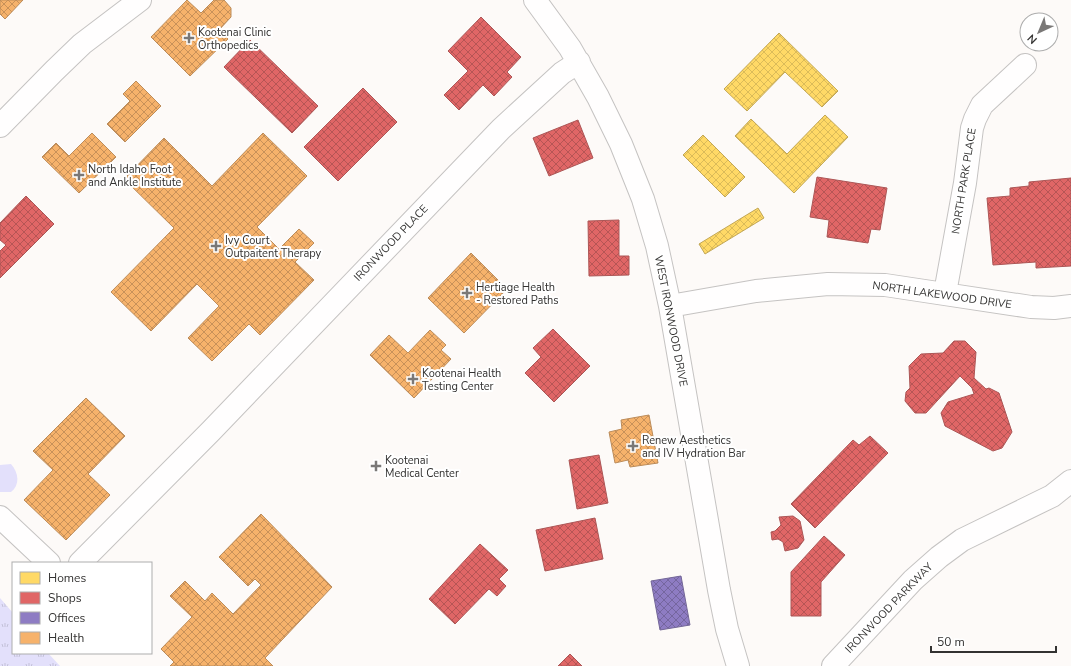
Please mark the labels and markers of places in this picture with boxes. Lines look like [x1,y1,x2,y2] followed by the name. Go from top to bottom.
[198,25,271,53] place label: Kootenai Clinic Orthopedics
[183,32,195,44] marker: Kootenai Clinic Orthopedics
[88,162,181,190] place label: North Idaho Foot and Ankle Institute
[73,169,85,181] marker: North Idaho Foot and Ankle Institute
[225,233,322,261] place label: Ivy Court Outpaitent Therapy
[210,240,222,252] marker: Ivy Court Outpaitent Therapy
[476,280,559,308] place label: Hertiage Health - Restored Paths
[461,287,473,299] marker: Hertiage Health - Restored Paths
[422,366,501,394] place label: Kootenai Health Testing Center
[407,373,419,385] marker: Kootenai Health Testing Center
[642,433,745,461] place label: Renew Aesthetics and IV Hydration Bar
[627,440,639,452] marker: Renew Aesthetics and IV Hydration Bar
[385,453,459,481] place label: Kootenai Medical Center
[370,460,382,472] marker: Kootenai Medical Center

